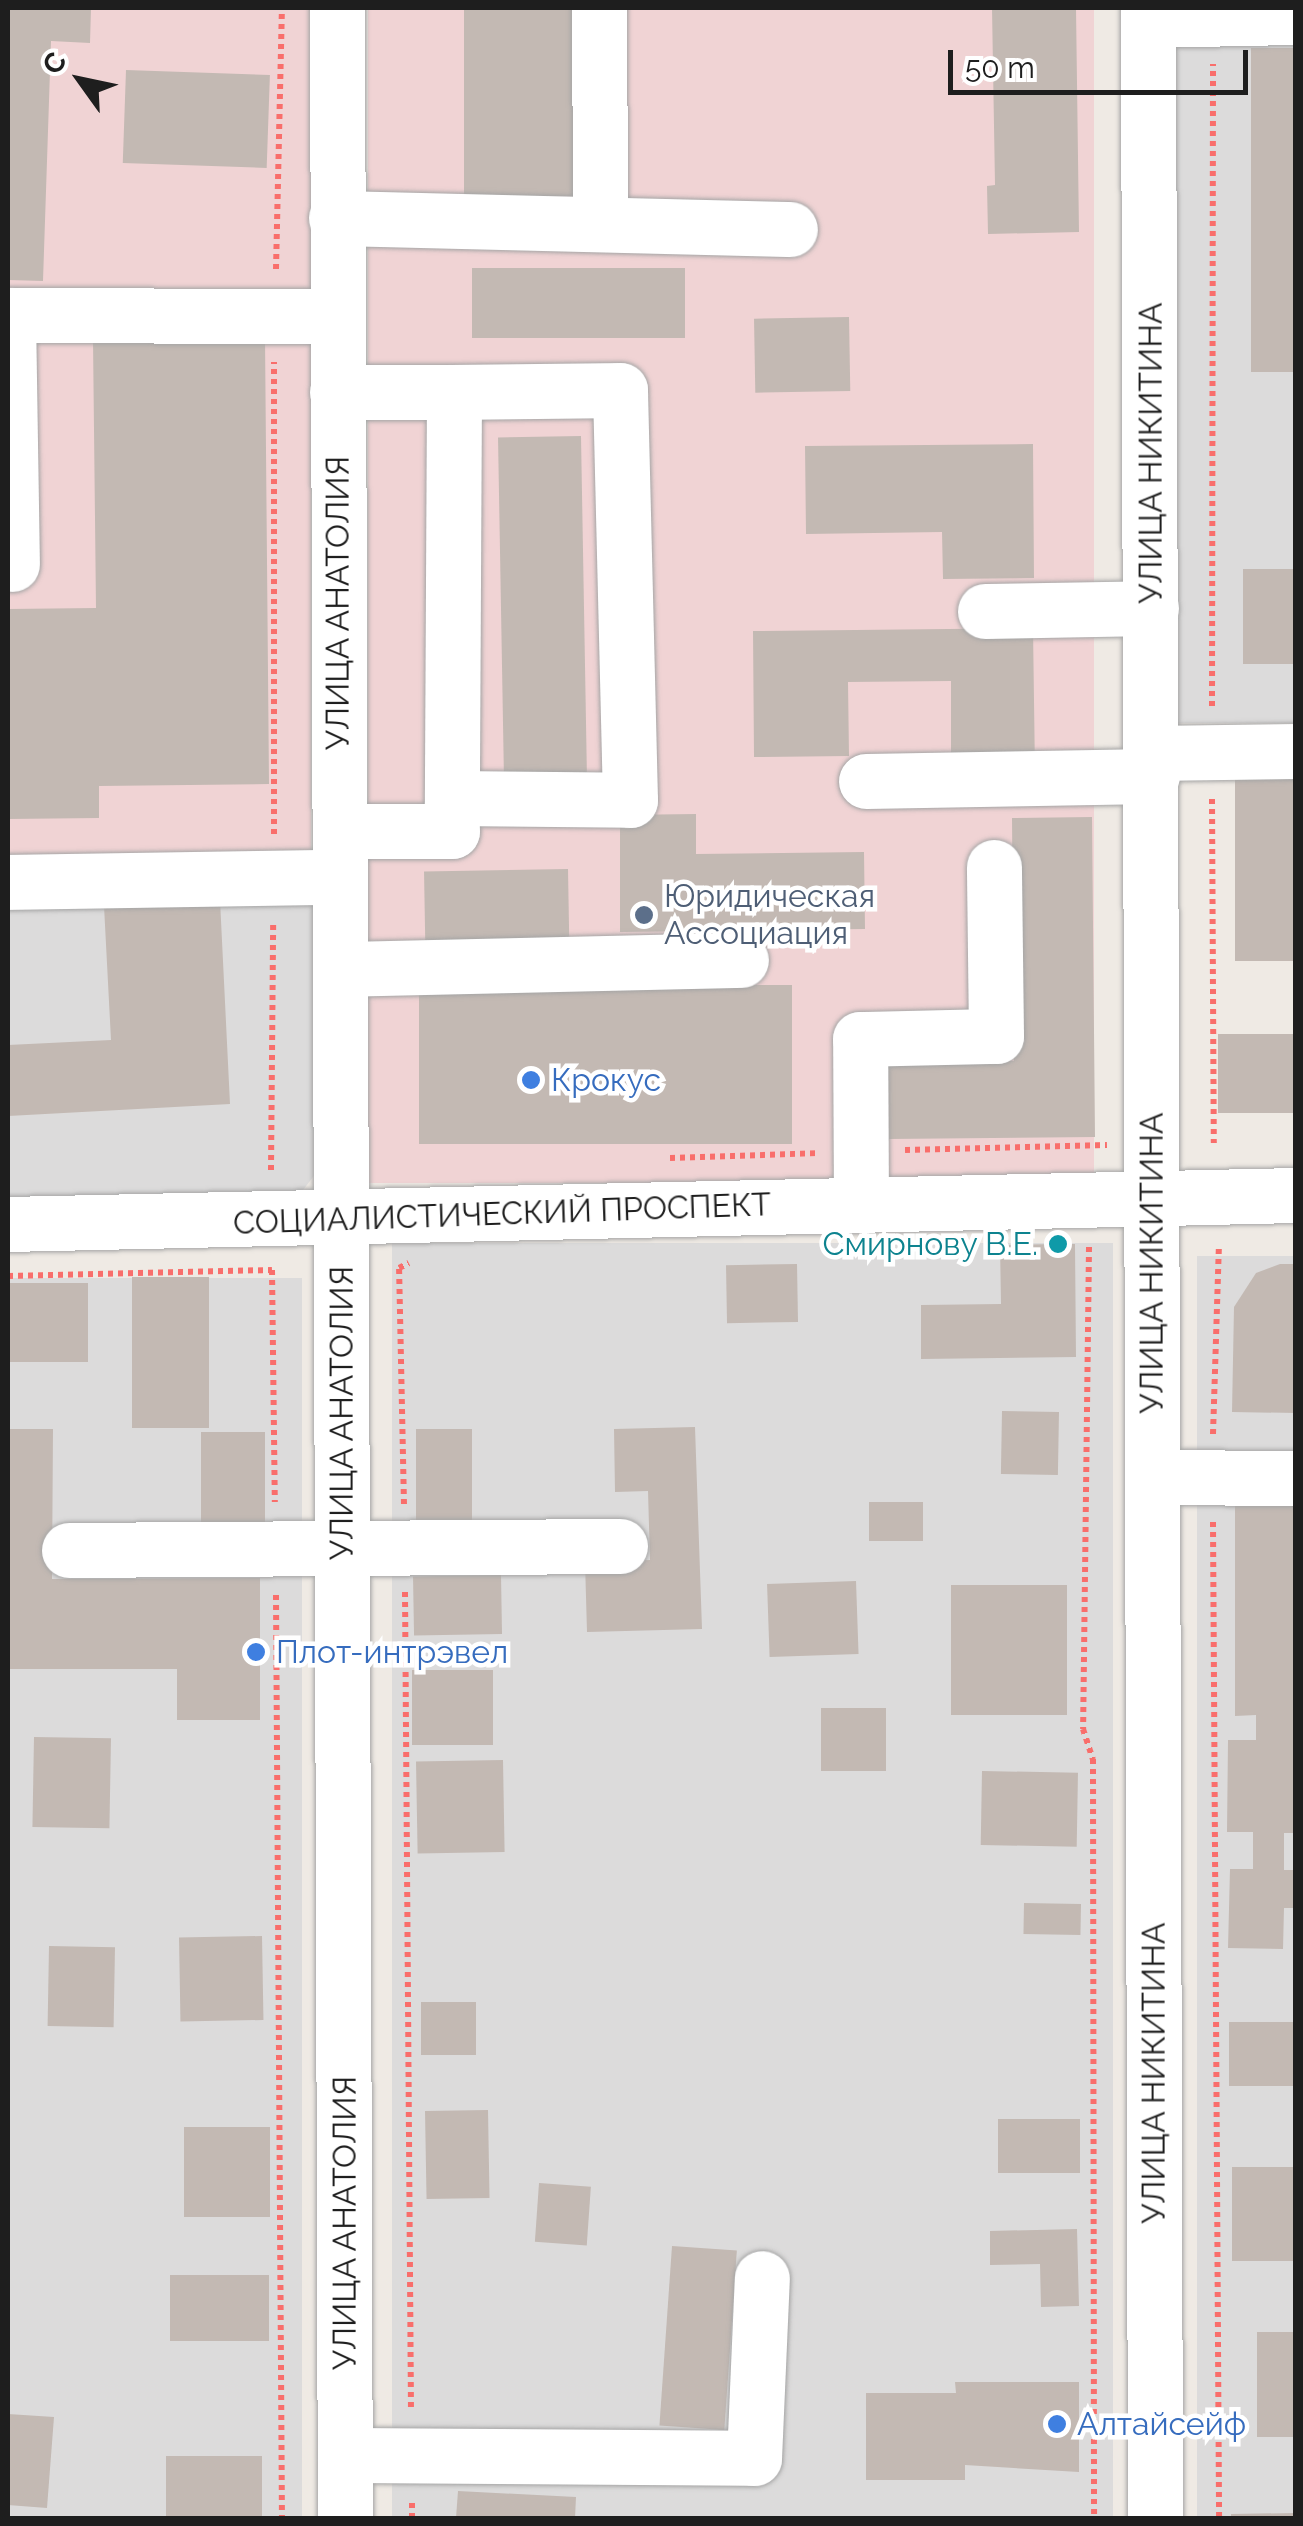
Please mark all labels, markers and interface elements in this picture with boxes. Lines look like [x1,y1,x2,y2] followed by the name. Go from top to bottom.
[30,30,130,130] north arrow
[953,30,1253,92] scale bar
[35,46,73,80] text: С
[965,50,1035,85] text: 50 m
[1132,302,1170,604] street label: УЛИЦА НИКИТИНА
[319,455,357,751] street label: УЛИЦА АНАТОЛИЯ
[664,878,875,953] place label: Юридическая Ассоциация
[633,904,655,926] marker: Юридическая Ассоциация
[551,1061,661,1099] place label: Крокус
[520,1069,542,1091] marker: Крокус
[1133,1112,1171,1414] street label: УЛИЦА НИКИТИНА
[232,1185,772,1243] street label: СОЦИАЛИСТИЧЕСКИЙ ПРОСПЕКТ
[822,1225,1038,1263] place label: Смирнову В.Е.
[1047,1233,1069,1255] marker: Смирнову В.Е.
[323,1265,361,1561] street label: УЛИЦА АНАТОЛИЯ
[276,1633,508,1671] place label: Плот-интрэвел
[245,1641,267,1663] marker: Плот-интрэвел
[1135,1922,1173,2224] street label: УЛИЦА НИКИТИНА
[326,2075,364,2371] street label: УЛИЦА АНАТОЛИЯ
[1077,2405,1246,2443] place label: Алтайсейф
[1046,2413,1068,2435] marker: Алтайсейф

